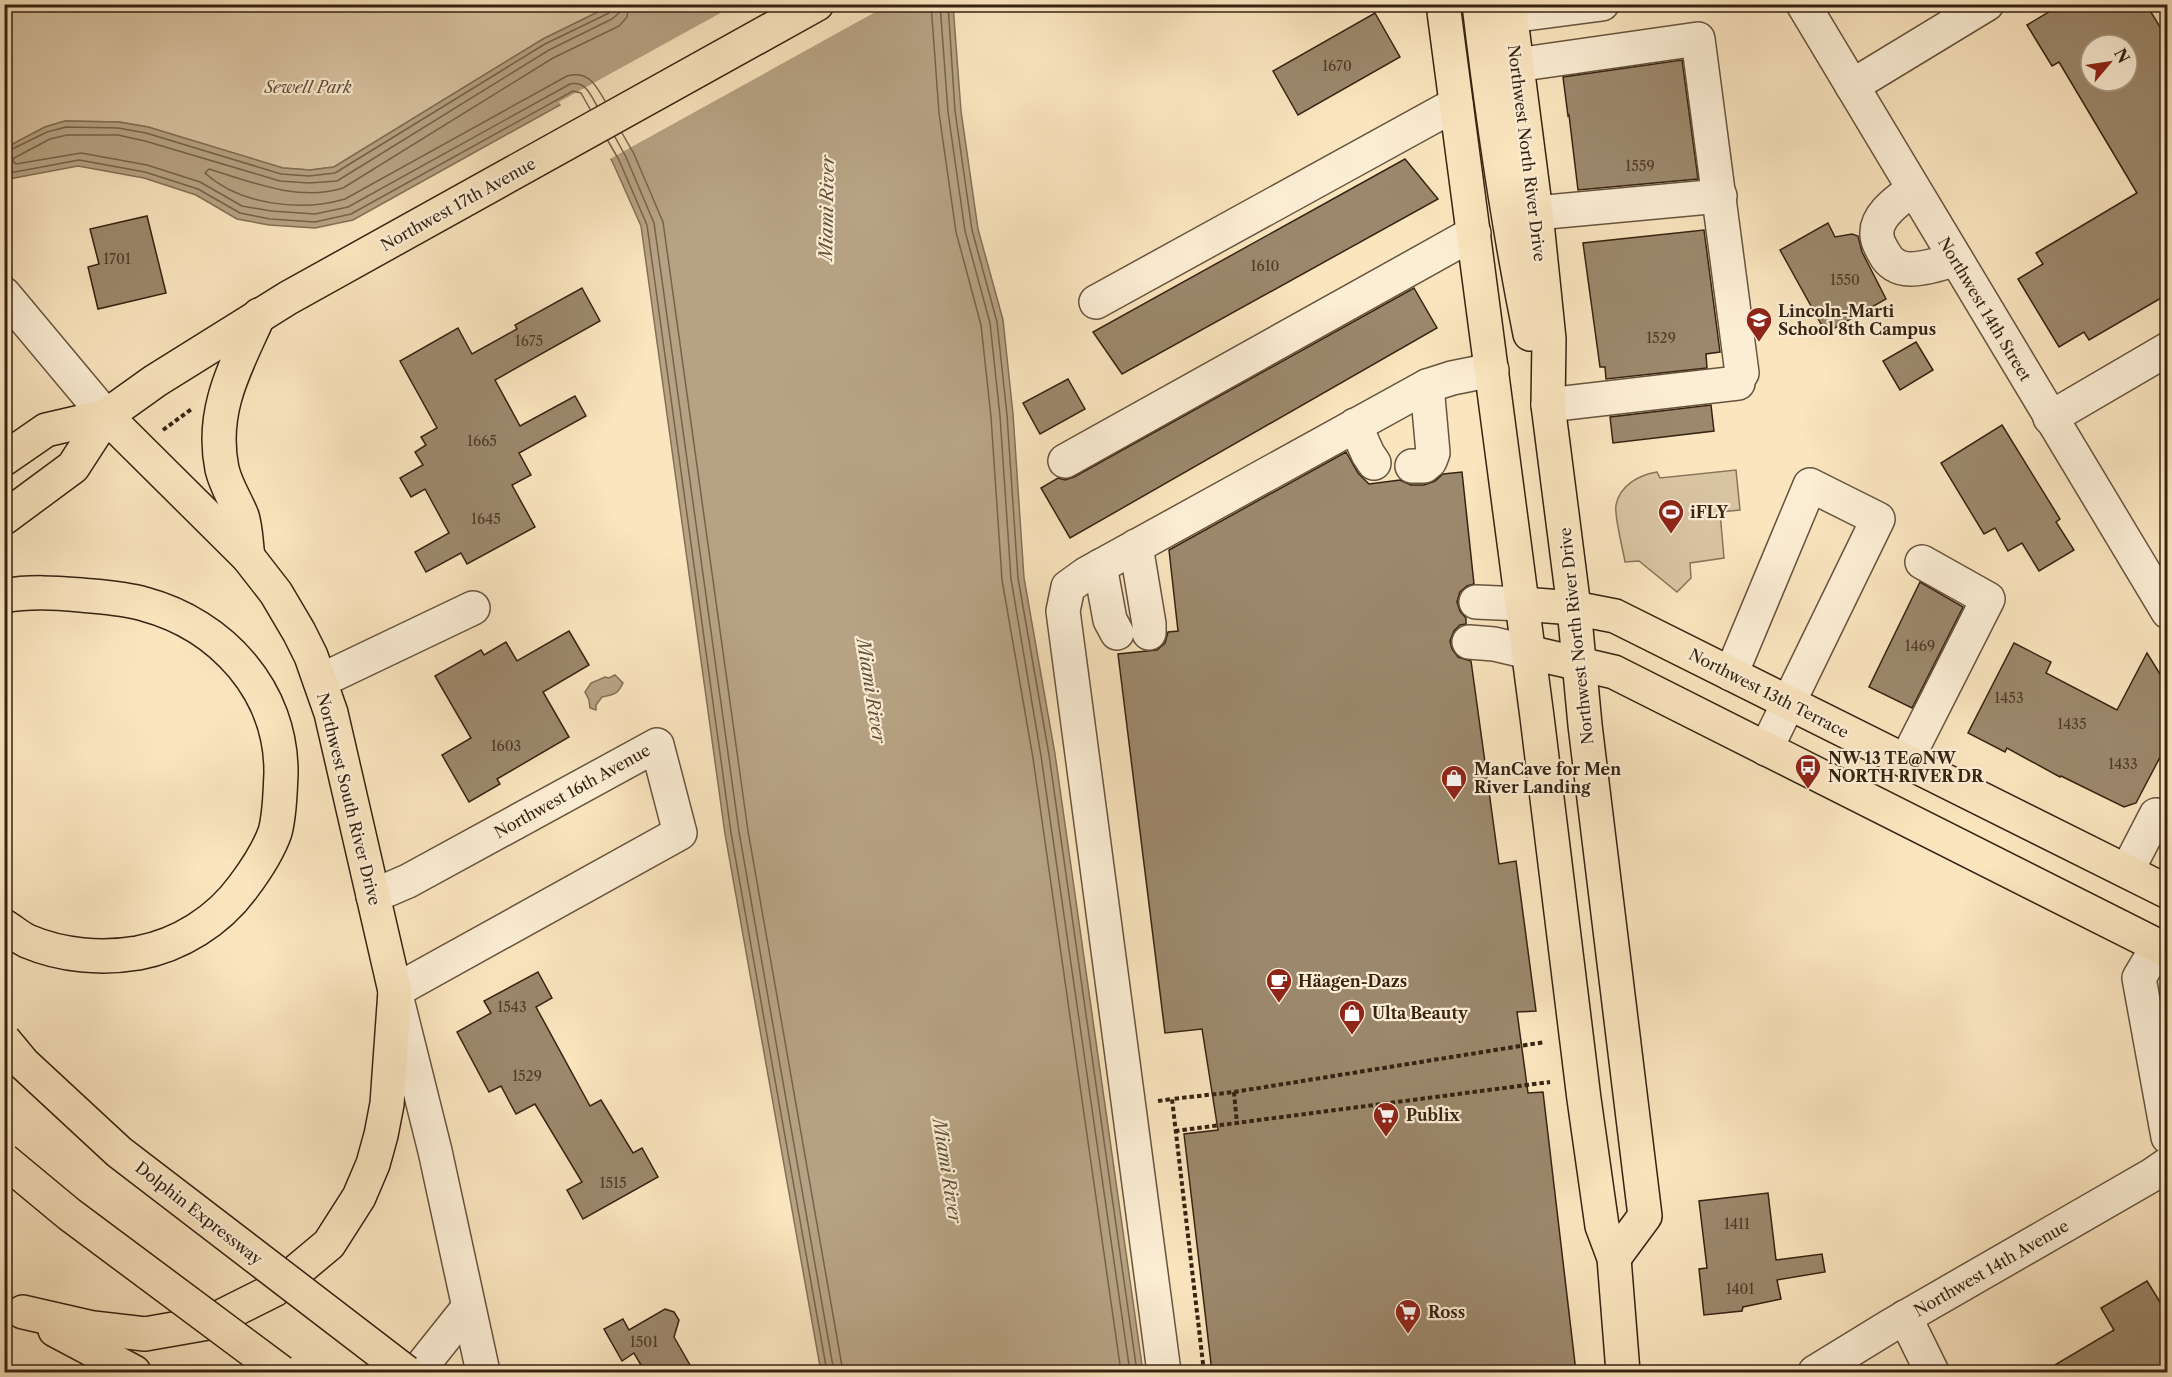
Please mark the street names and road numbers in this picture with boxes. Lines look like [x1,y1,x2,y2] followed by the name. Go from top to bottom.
[1504,43,1550,263] street label: Northwest North River Drive
[377,153,539,255] street label: Northwest 17th Avenue
[1934,233,2036,385] street label: Northwest 14th Street
[1555,526,1597,746] street label: Northwest North River Drive
[1686,644,1852,742] street label: Northwest 13th Terrace
[313,691,385,907] street label: Northwest South River Drive
[490,740,654,842] street label: Northwest 16th Avenue
[131,1157,267,1270] street label: Dolphin Expressway
[1910,1215,2072,1320] street label: Northwest 14th Avenue

